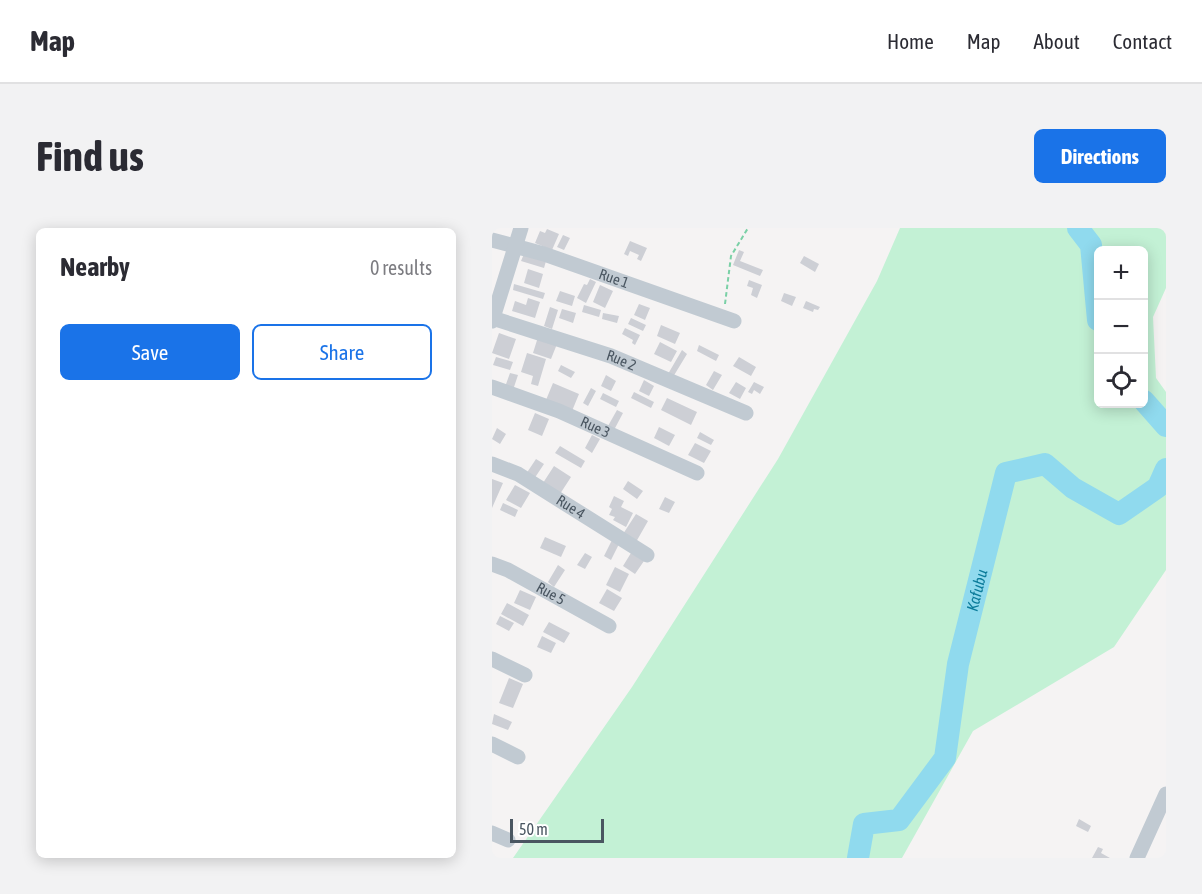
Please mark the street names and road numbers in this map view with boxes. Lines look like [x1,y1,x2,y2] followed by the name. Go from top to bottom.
[597,265,631,291] street label: Rue 1
[604,346,639,374] street label: Rue 2
[578,413,613,441] street label: Rue 3
[553,491,588,522] street label: Rue 4
[533,578,569,608] street label: Rue 5

